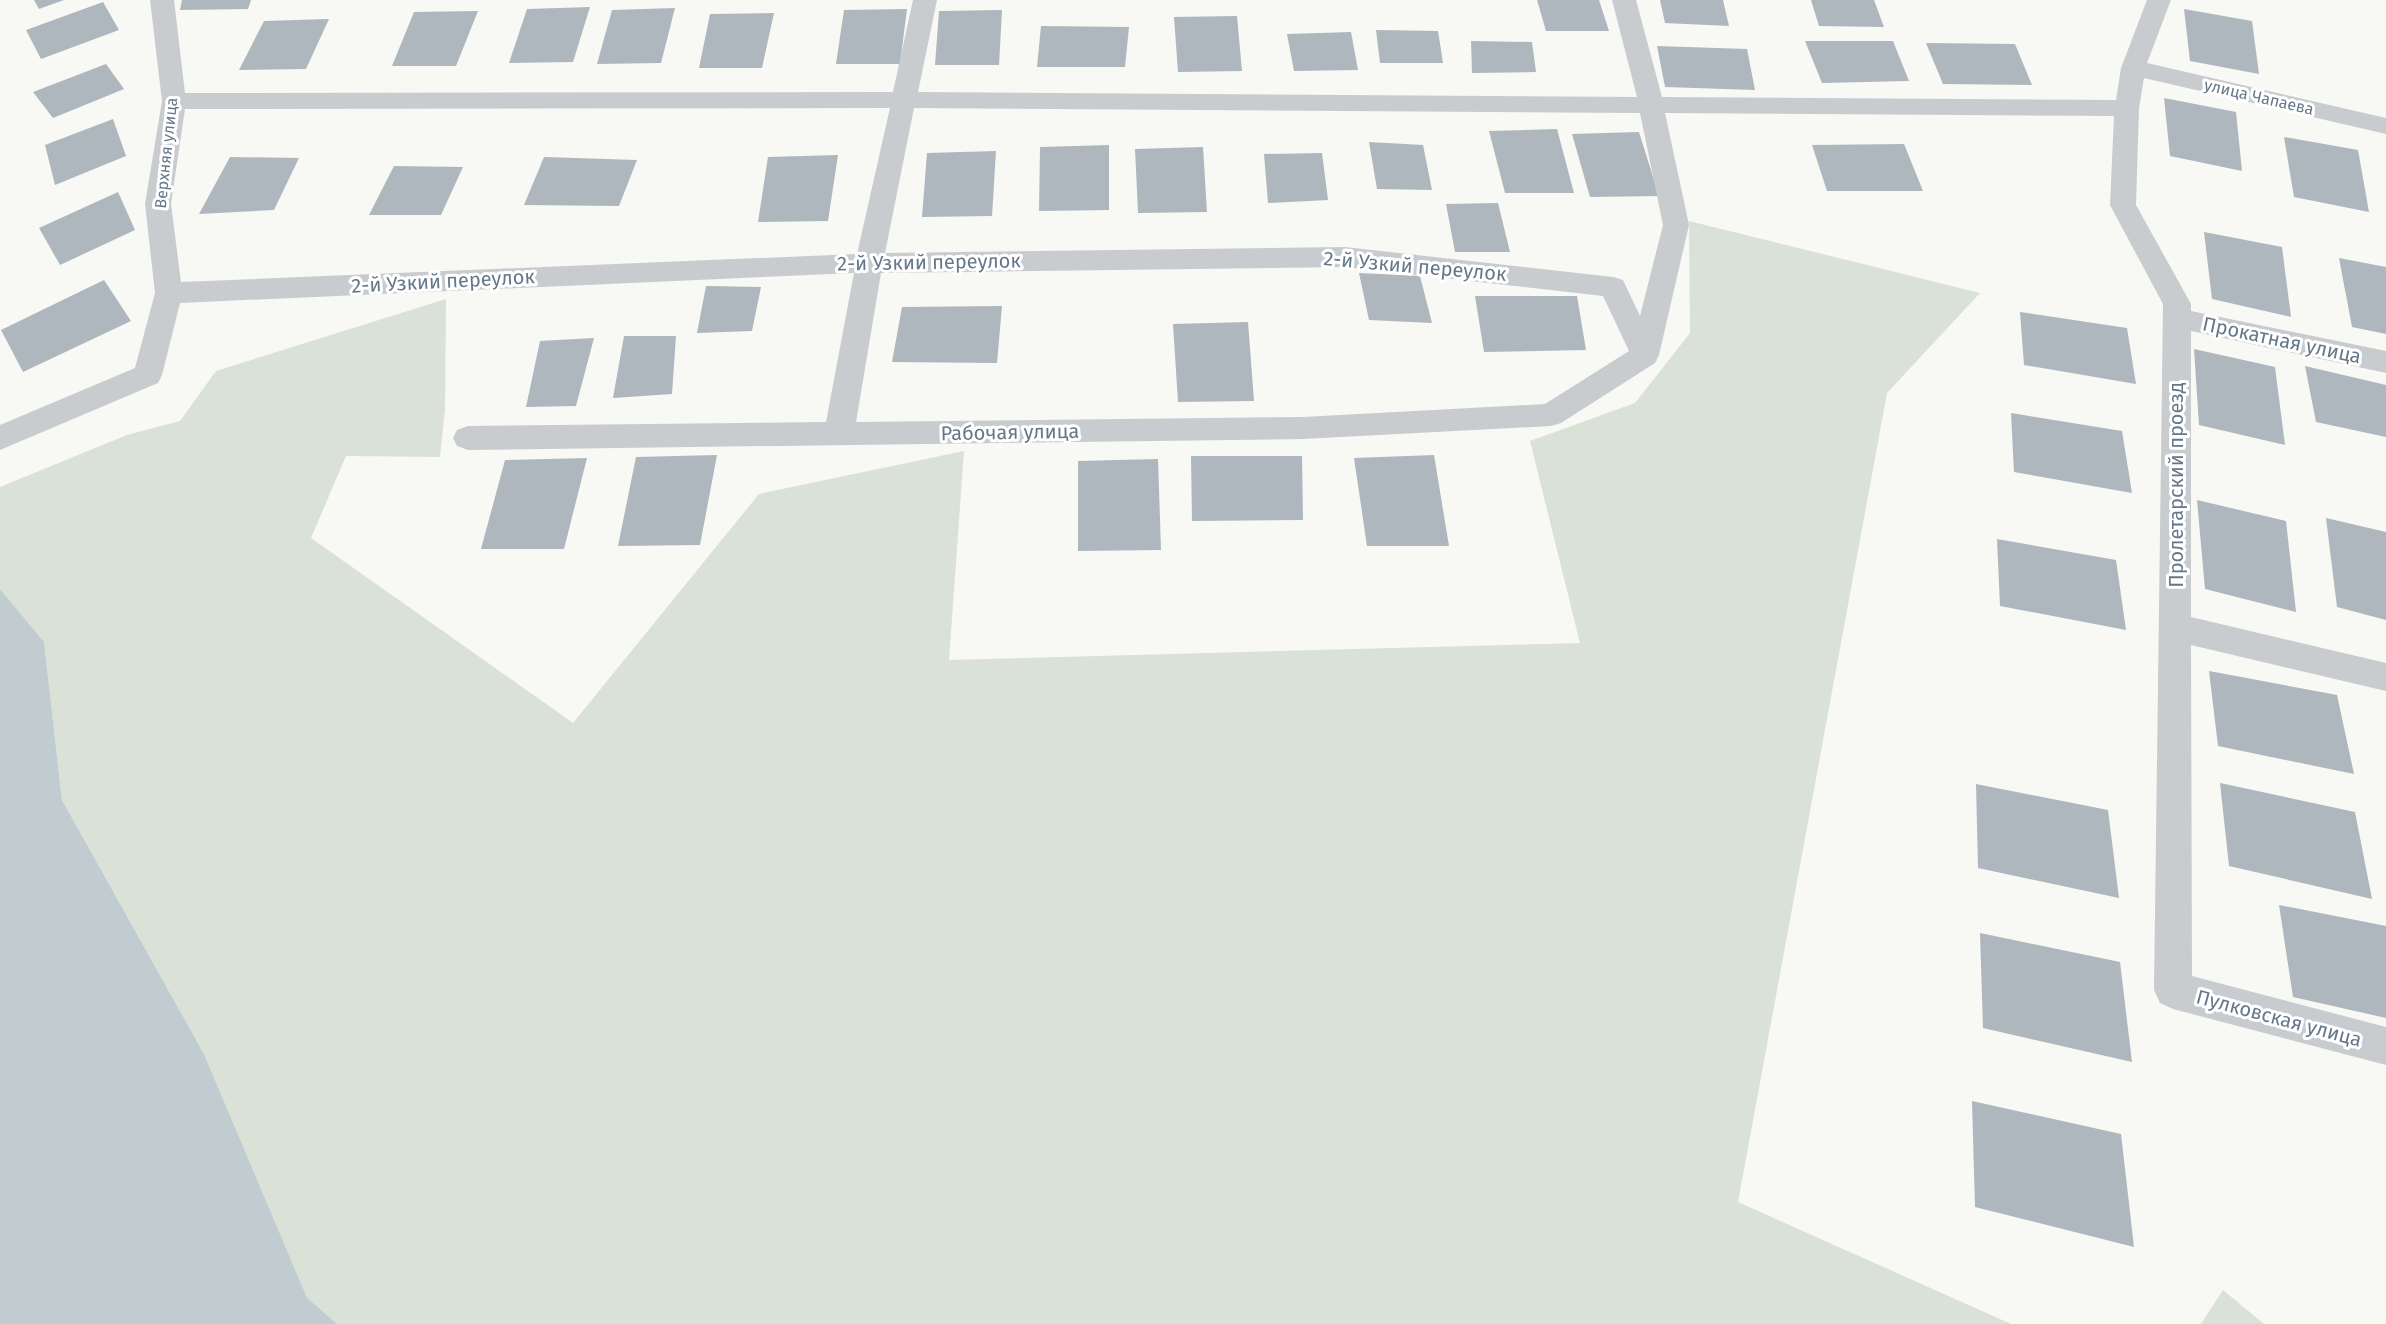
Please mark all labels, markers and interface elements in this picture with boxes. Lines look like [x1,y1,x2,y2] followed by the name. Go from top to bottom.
[2202,75,2316,119] street label: улица Чапаева
[151,97,181,209] street label: Верхняя улица
[1323,246,1508,286] street label: 2-й Узкий переулок
[837,248,1022,276] street label: 2-й Узкий переулок
[351,264,536,298] street label: 2-й Узкий переулок
[2201,311,2363,369] street label: Прокатная улица
[2164,382,2188,588] street label: Пролетарский проезд
[940,419,1080,445] street label: Рабочая улица
[2194,984,2364,1052] street label: Пулковская улица

